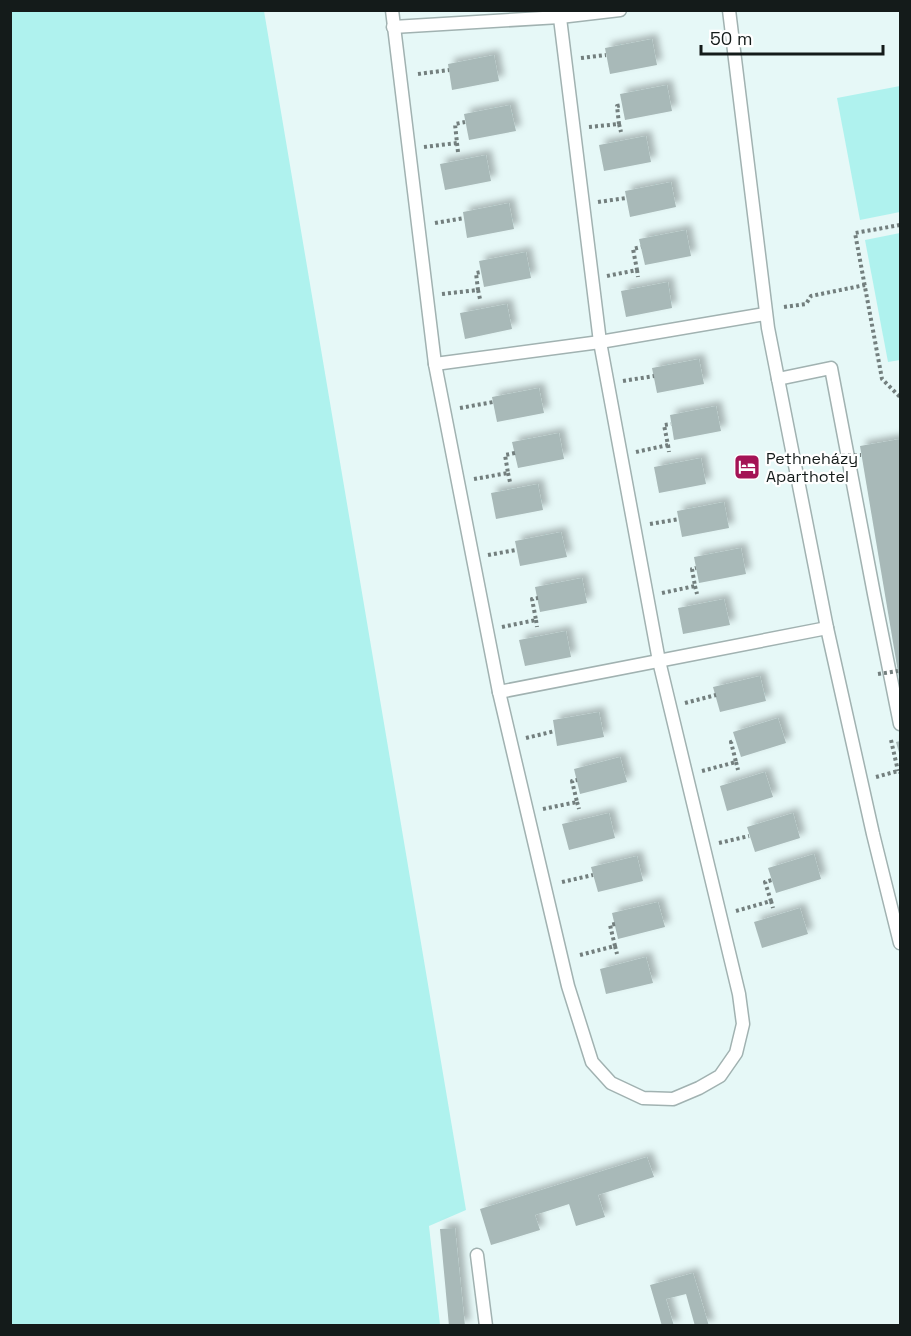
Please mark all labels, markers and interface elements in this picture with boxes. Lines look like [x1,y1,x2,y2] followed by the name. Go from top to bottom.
[701,18,882,56] scale bar
[710,27,752,50] text: 50 m
[766,448,858,487] place label: Pethneházy Aparthotel
[732,452,762,482] hotel icon: Pethneházy Aparthotel

